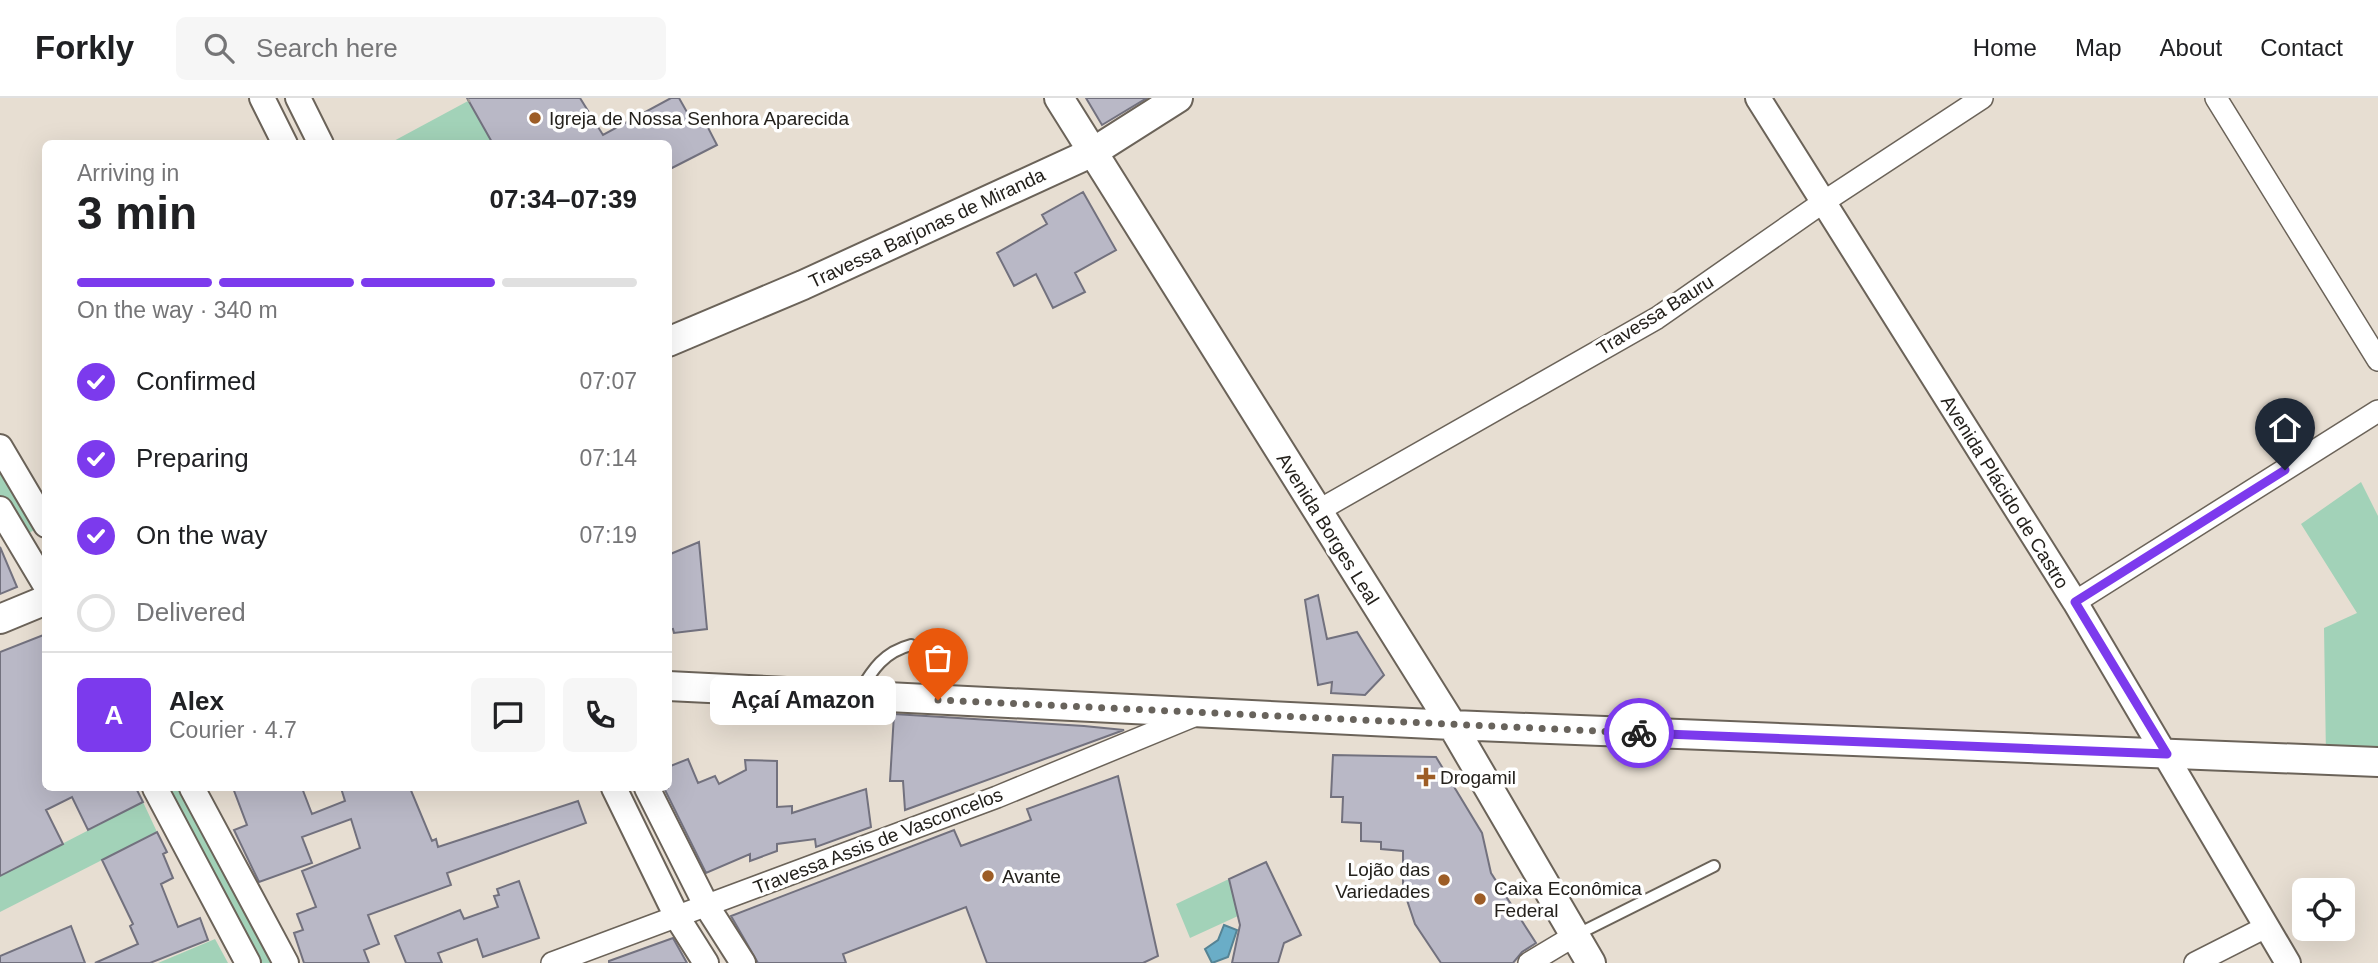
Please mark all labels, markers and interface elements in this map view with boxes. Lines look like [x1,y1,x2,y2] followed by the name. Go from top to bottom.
[176,17,666,80] search box
[35,29,134,66] text: Forkly
[200,29,238,67] icon: search
[256,33,398,63] text: Search here
[1973,34,2037,61] text: Home
[2075,34,2122,61] text: Map
[2160,34,2222,61] text: About
[2260,34,2343,61] text: Contact
[549,108,849,129] place label: Igreja de Nossa Senhora Aparecida
[527,110,543,126] marker: Igreja de Nossa Senhora Aparecida
[77,160,179,186] text: Arriving in
[806,164,1049,292] street label: Travessa Barjonas de Miranda
[490,184,637,214] text: 07:34–07:39
[77,187,197,239] text: 3 min
[1593,271,1717,359] street label: Travessa Bauru
[77,297,278,323] text: On the way · 340 m
[77,363,115,401] icon: check
[136,366,256,396] text: Confirmed
[579,368,637,394] text: 07:07
[1937,392,2073,592] street label: Avenida Plácido de Castro
[2255,398,2315,470] pin
[2266,409,2304,447] icon: home
[77,440,115,478] icon: check
[136,443,249,473] text: Preparing
[579,445,637,471] text: 07:14
[1273,449,1383,609] street label: Avenida Borges Leal
[77,517,115,555] icon: check
[136,520,268,550] text: On the way
[579,522,637,548] text: 07:19
[136,597,246,627] text: Delivered
[908,628,968,700] pin
[919,639,957,677] icon: bag
[710,676,896,724] callout: Açaí Amazon
[471,678,545,752] button: chat
[563,678,637,752] button: phone
[169,686,224,716] text: Alex
[731,687,875,713] text: Açaí Amazon
[1604,698,1674,768] courier
[105,700,123,730] text: A
[1620,714,1658,752] icon: bike
[169,717,297,743] text: Courier · 4.7
[1440,767,1516,788] place label: Drogamil
[1418,769,1434,785] marker: Drogamil
[751,784,1005,898] street label: Travessa Assis de Vasconcelos
[1335,859,1430,902] place label: Lojão das Variedades
[1002,866,1061,887] place label: Avante
[980,868,996,884] marker: Avante
[1436,872,1452,888] marker: Lojão das Variedades
[1494,878,1642,921] place label: Caixa Econômica Federal
[2292,878,2355,941] map controls
[2292,878,2355,941] button: locate
[1472,891,1488,907] marker: Caixa Econômica Federal

